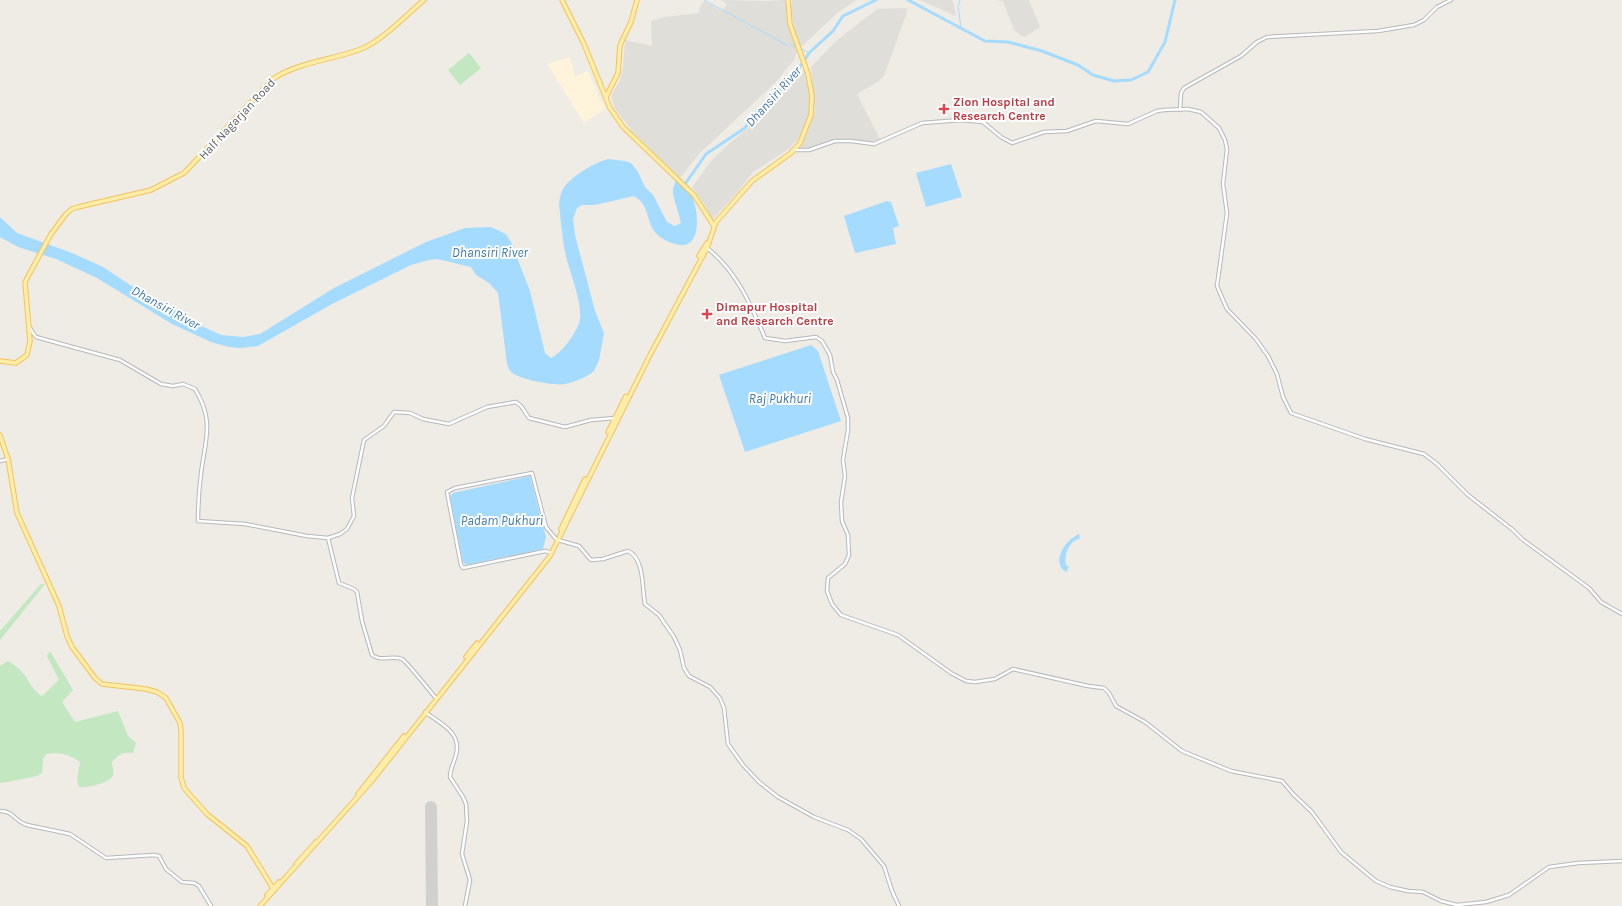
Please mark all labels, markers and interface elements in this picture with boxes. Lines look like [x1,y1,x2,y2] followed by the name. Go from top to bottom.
[742,63,805,130] water label: Dhansiri River
[196,76,278,162] street label: Half Nagarjan Road
[953,95,1055,123] place label: Zion Hospital and Research Centre
[938,103,950,115] marker: Zion Hospital and Research Centre
[452,245,528,260] water label: Dhansiri River
[129,282,203,333] water label: Dhansiri River
[716,300,834,328] place label: Dimapur Hospital and Research Centre
[701,308,713,320] marker: Dimapur Hospital and Research Centre
[749,391,812,406] water label: Raj Pukhuri
[461,513,544,528] water label: Padam Pukhuri

